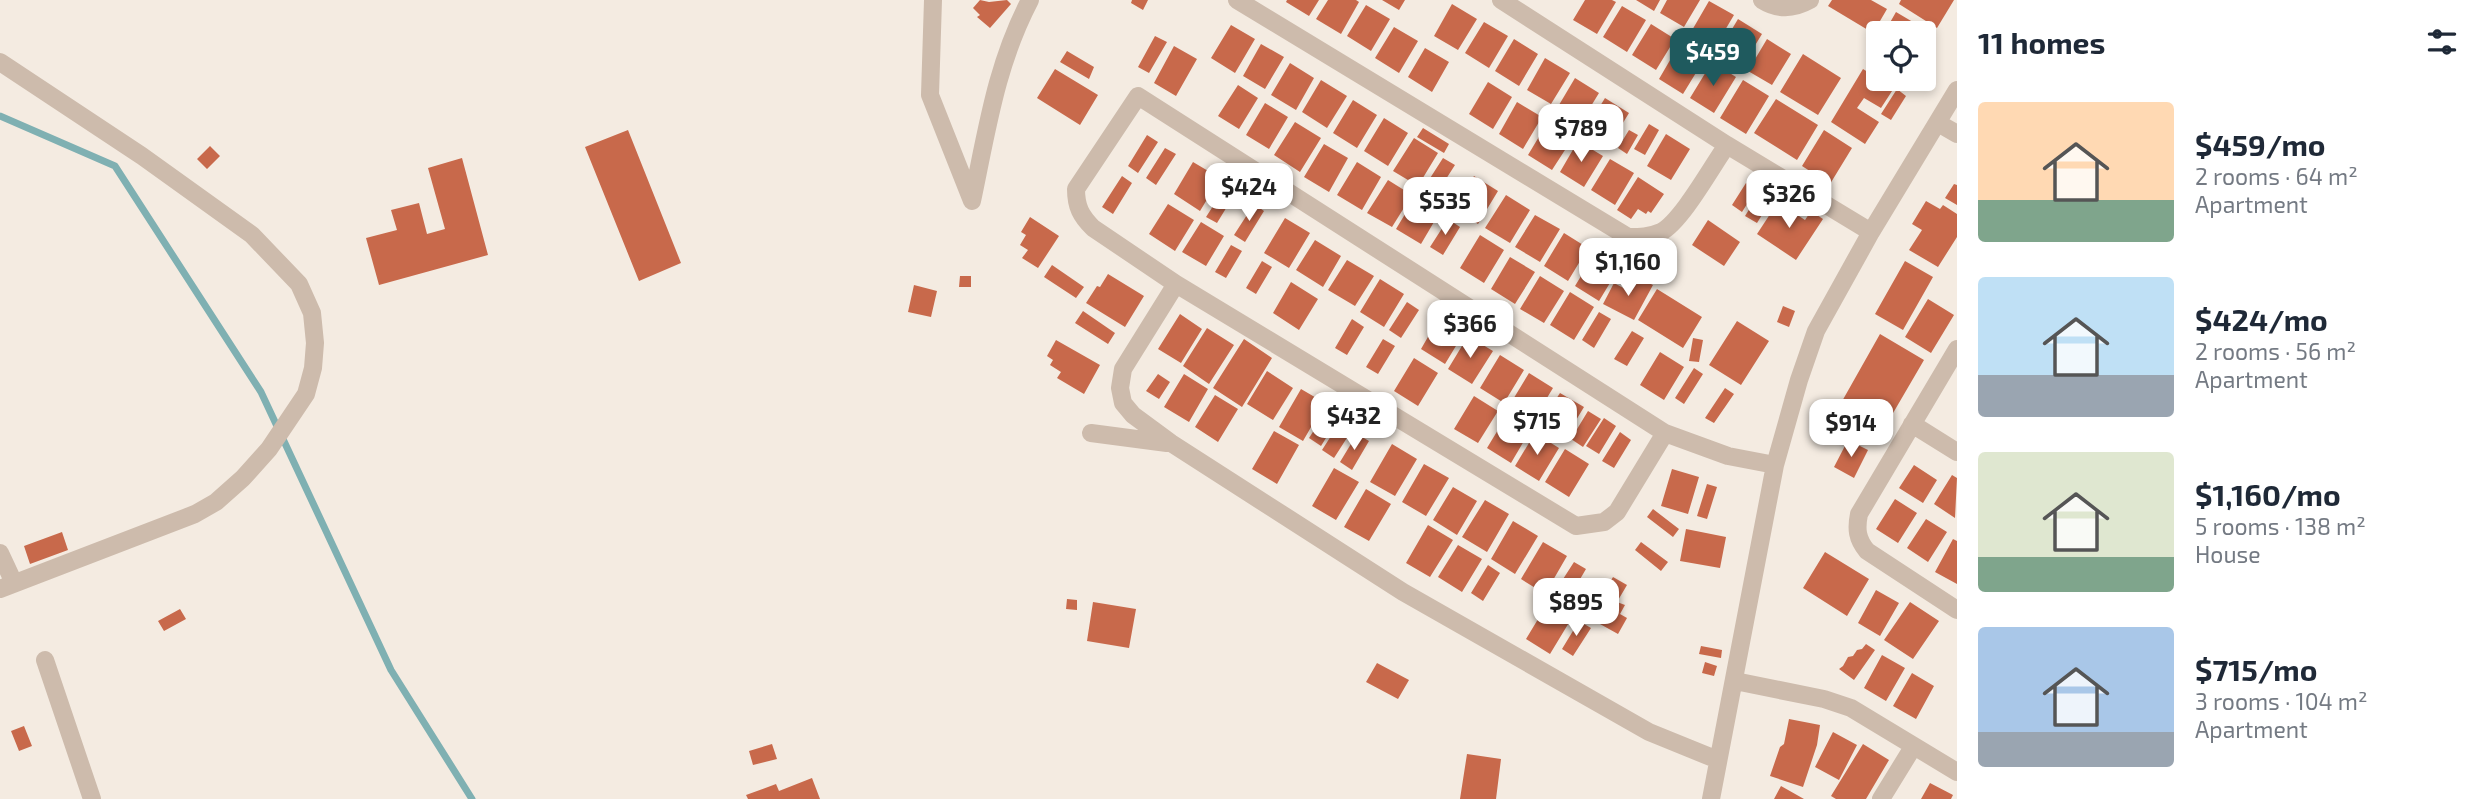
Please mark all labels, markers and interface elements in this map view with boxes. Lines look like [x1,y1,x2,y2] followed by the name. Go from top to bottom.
[1866,21,1936,91] map controls
[1866,21,1936,91] button: locate
[2423,23,2461,61] icon: filters
[1978,24,2105,60] text: 11 homes
[1672,28,1754,88] pin: $459
[1686,37,1740,65] text: $459
[1540,104,1622,164] pin: $789
[1554,113,1608,141] text: $789
[2195,126,2326,162] text: $459/mo
[2034,130,2118,214] icon: home
[2195,162,2358,190] text: 2 rooms · 64 m²
[1208,164,1290,223] pin: $424
[1748,170,1830,230] pin: $326
[1221,172,1277,200] text: $424
[1404,177,1486,237] pin: $535
[1762,179,1816,207] text: $326
[1419,186,1471,214] text: $535
[2195,190,2308,218] text: Apartment
[1571,238,1685,298] pin: $1,160
[1595,247,1661,275] text: $1,160
[1429,300,1511,360] pin: $366
[2195,301,2328,337] text: $424/mo
[2034,305,2118,389] icon: home
[1443,309,1497,337] text: $366
[2195,337,2356,365] text: 2 rooms · 56 m²
[2195,365,2308,393] text: Apartment
[1313,392,1395,452] pin: $432
[1496,398,1578,457] pin: $715
[1810,400,1892,459] pin: $914
[1327,401,1381,429] text: $432
[1513,406,1561,434] text: $715
[1825,408,1877,436] text: $914
[2195,476,2341,512] text: $1,160/mo
[2034,480,2118,564] icon: home
[2195,512,2366,540] text: 5 rooms · 138 m²
[2195,540,2261,568] text: House
[1535,578,1617,638] pin: $895
[1549,587,1603,615] text: $895
[2195,651,2318,687] text: $715/mo
[2034,655,2118,739] icon: home
[2195,687,2367,715] text: 3 rooms · 104 m²
[2195,715,2308,743] text: Apartment

